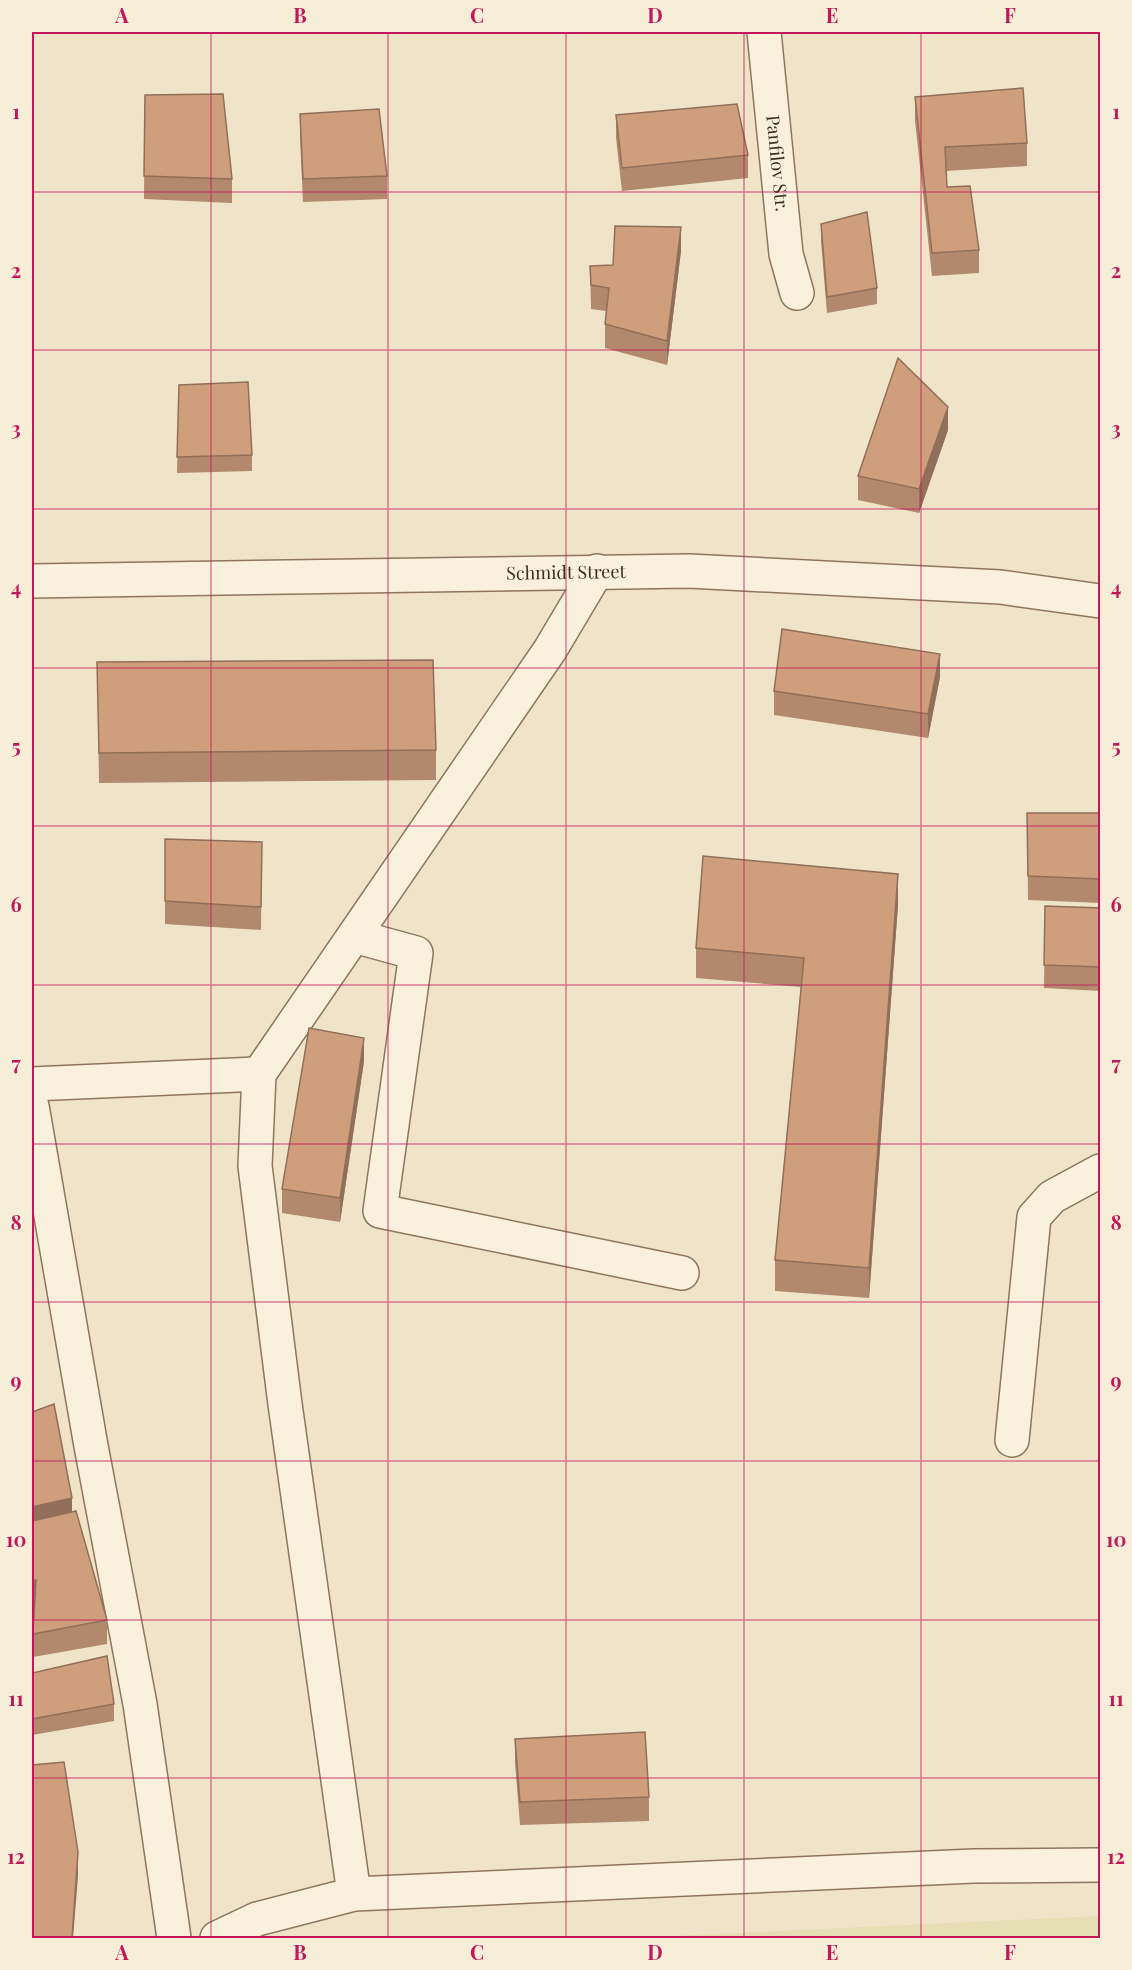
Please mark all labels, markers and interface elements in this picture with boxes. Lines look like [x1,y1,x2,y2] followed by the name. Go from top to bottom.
[114,1,129,28] text: A
[293,1,307,28] text: B
[470,1,484,28] text: C
[647,1,663,28] text: D
[826,1,838,28] text: E
[1004,1,1016,28] text: F
[12,97,20,124] text: 1
[1112,97,1120,124] text: 1
[761,114,795,213] street label: Panfilov Str.
[11,256,21,283] text: 2
[1111,256,1121,283] text: 2
[11,414,21,441] text: 3
[1111,414,1121,441] text: 3
[506,559,627,585] street label: Schmidt Street
[11,573,21,600] text: 4
[1111,573,1121,600] text: 4
[11,732,21,759] text: 5
[1111,732,1121,759] text: 5
[10,890,22,917] text: 6
[1110,890,1122,917] text: 6
[11,1049,21,1076] text: 7
[1111,1049,1121,1076] text: 7
[10,1208,22,1235] text: 8
[1110,1208,1122,1235] text: 8
[10,1366,22,1393] text: 9
[1110,1366,1122,1393] text: 9
[6,1525,26,1552] text: 10
[1106,1525,1126,1552] text: 10
[8,1684,24,1711] text: 11
[1108,1684,1124,1711] text: 11
[7,1842,25,1869] text: 12
[1107,1842,1125,1869] text: 12
[114,1938,129,1965] text: A
[293,1938,307,1965] text: B
[470,1938,484,1965] text: C
[647,1938,663,1965] text: D
[826,1938,838,1965] text: E
[1004,1938,1016,1965] text: F

